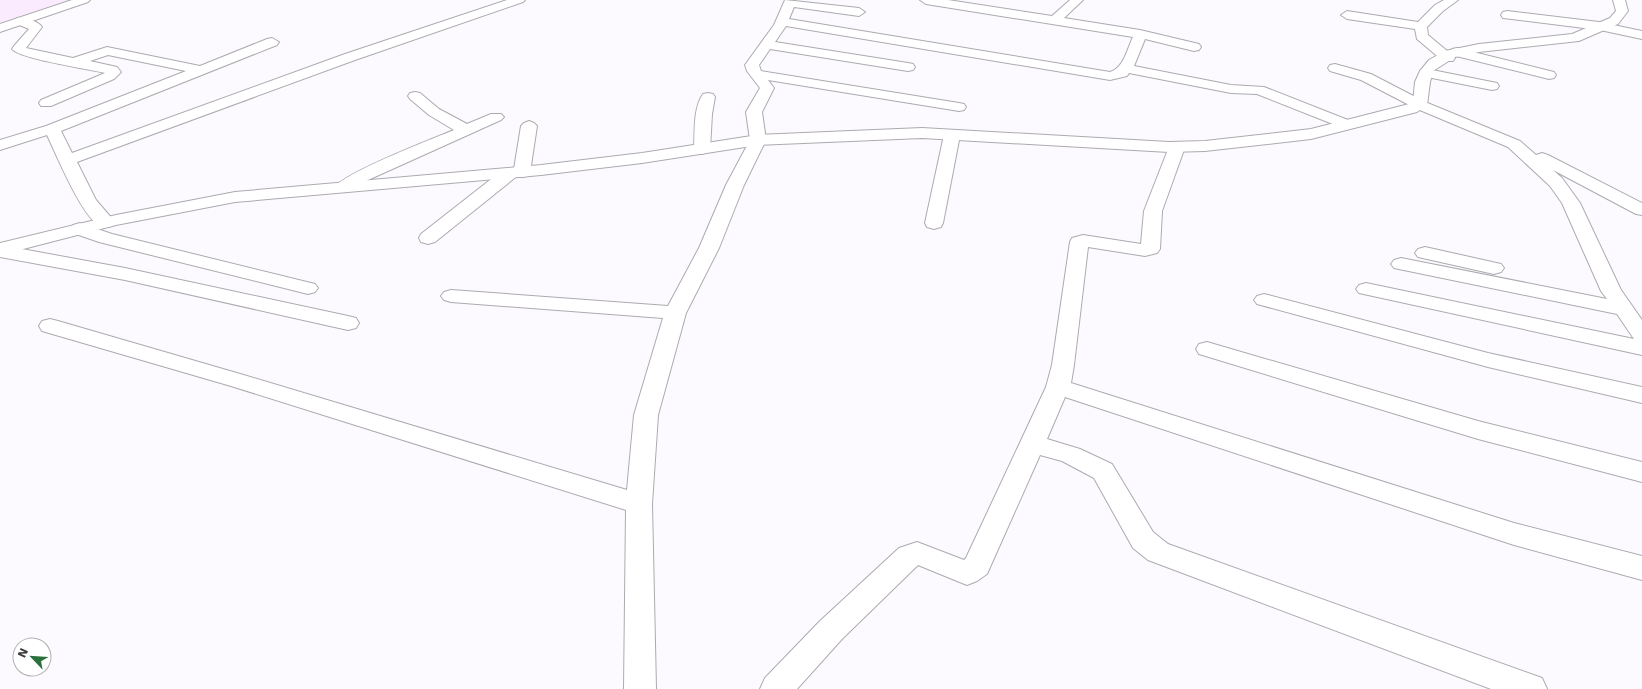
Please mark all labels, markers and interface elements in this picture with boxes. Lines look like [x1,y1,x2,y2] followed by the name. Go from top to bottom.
[12,637,52,677] north arrow
[16,646,31,660] text: N

